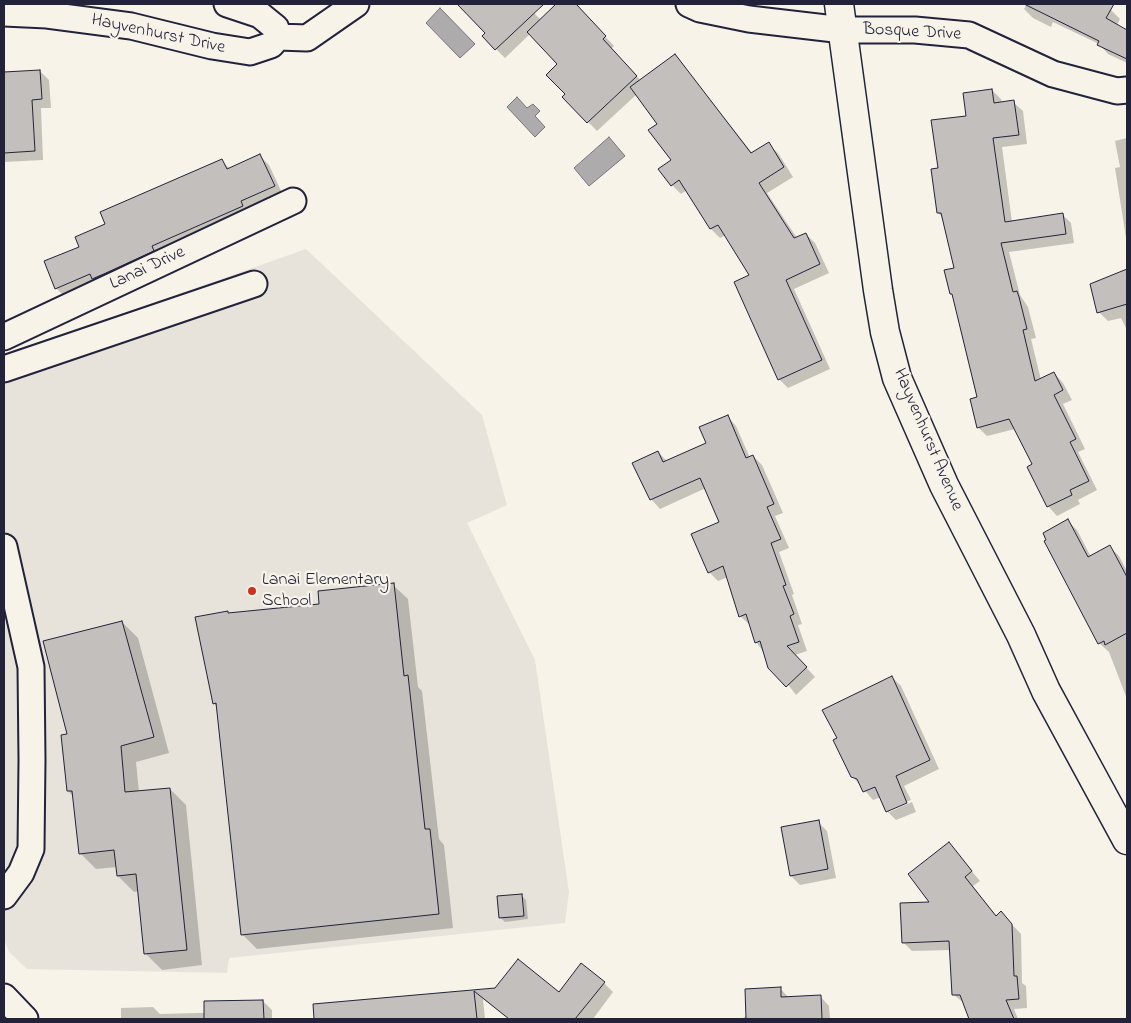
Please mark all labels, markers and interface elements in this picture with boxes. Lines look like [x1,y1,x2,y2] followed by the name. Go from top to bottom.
[89,10,227,60] street label: Hayvenhurst Drive
[862,20,962,46] street label: Bosque Drive
[107,242,189,296] street label: Lanai Drive
[887,366,967,514] street label: Hayvenhurst Avenue
[262,570,389,612] place label: Lanai Elementary School
[246,585,258,597] marker: Lanai Elementary School

